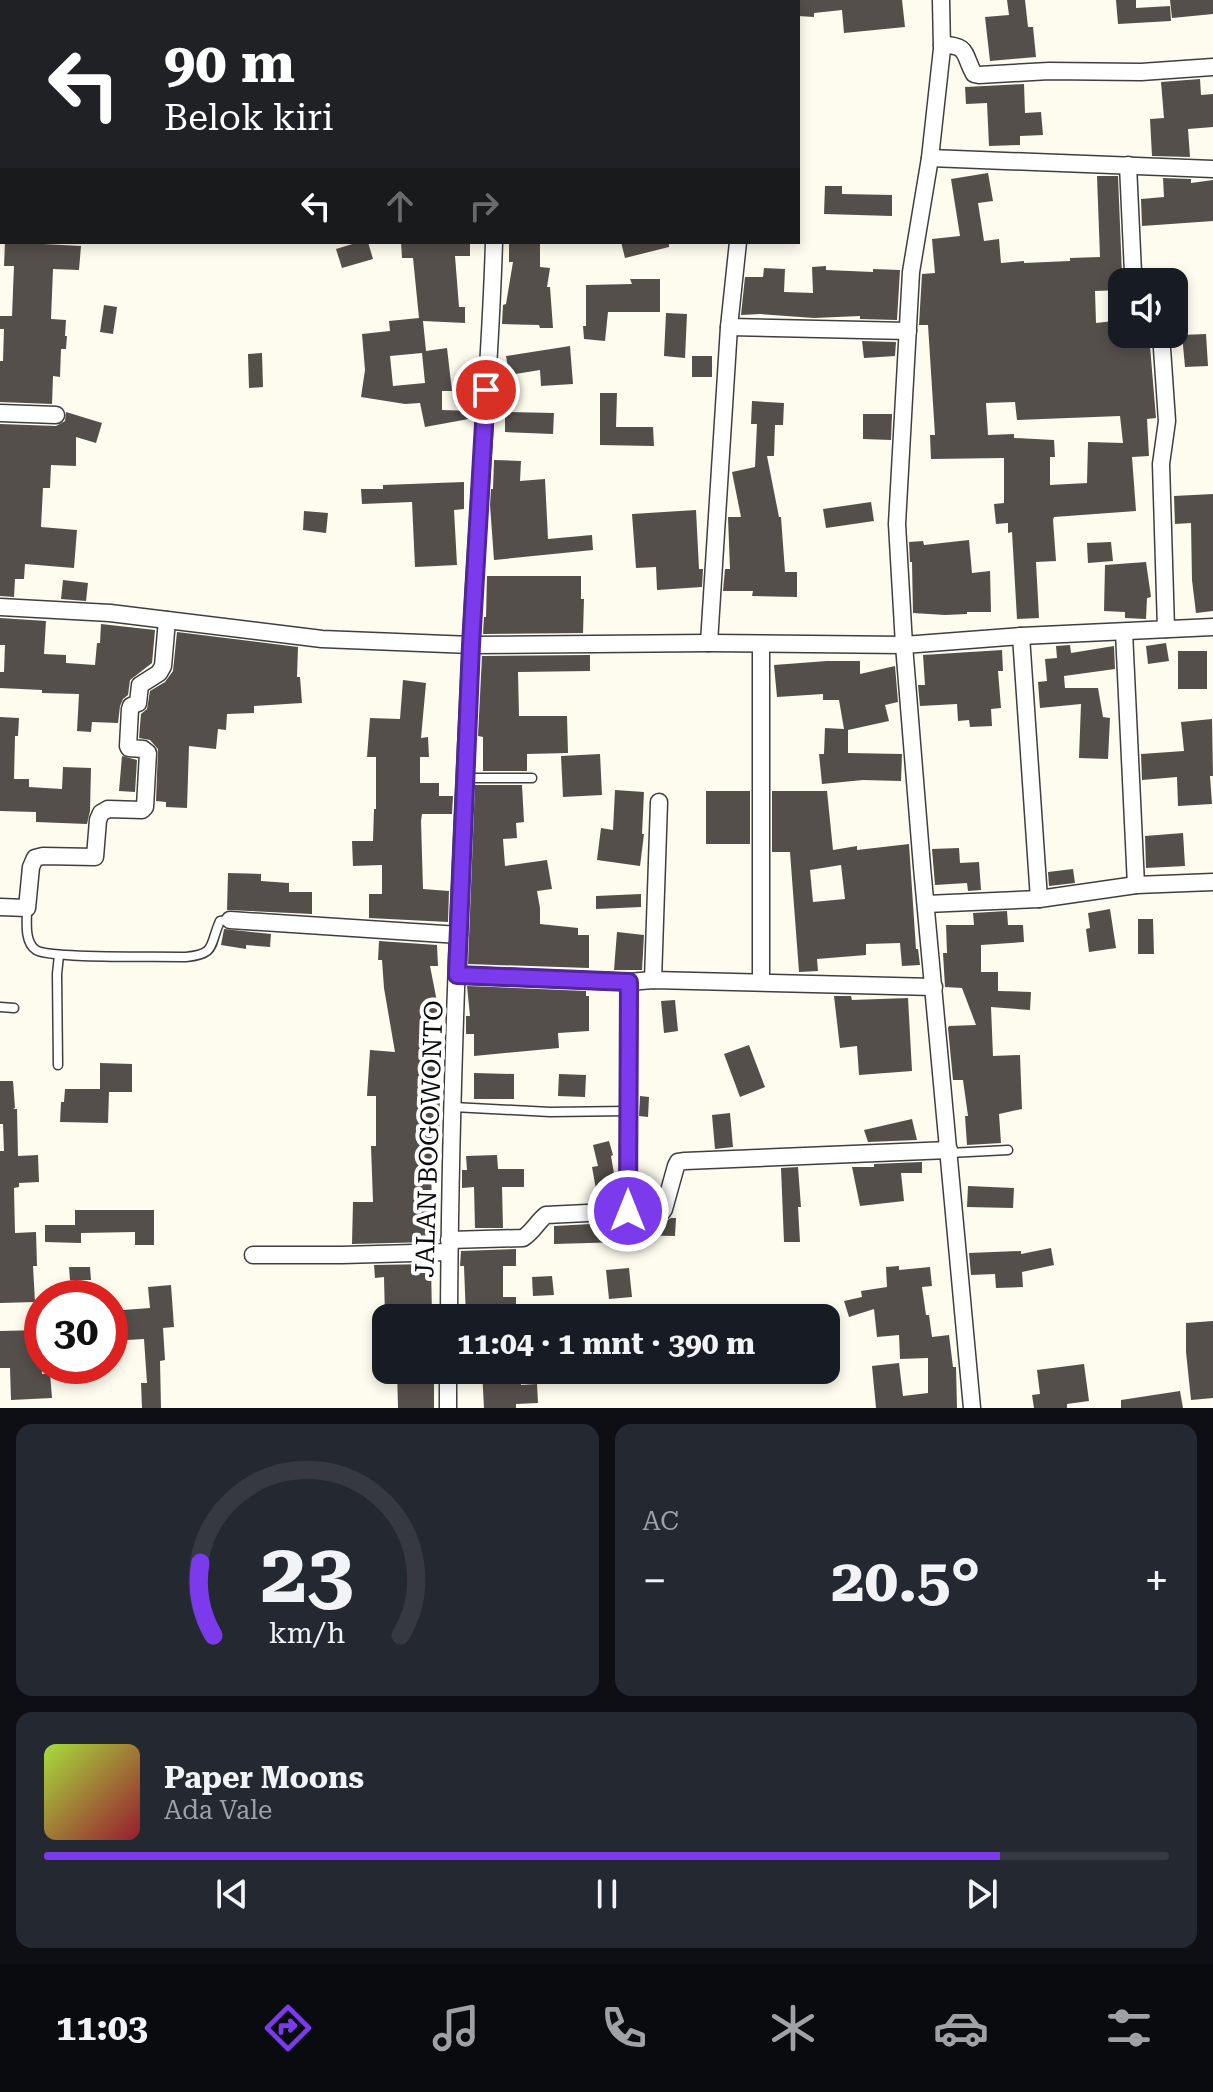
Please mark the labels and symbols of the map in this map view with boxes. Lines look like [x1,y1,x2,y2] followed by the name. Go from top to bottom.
[452,356,520,424] pin
[409,1000,449,1278] street label: JALAN BOGOWONTO
[586,1169,670,1253] position arrow
[24,1280,128,1384] speed limit sign: 30

